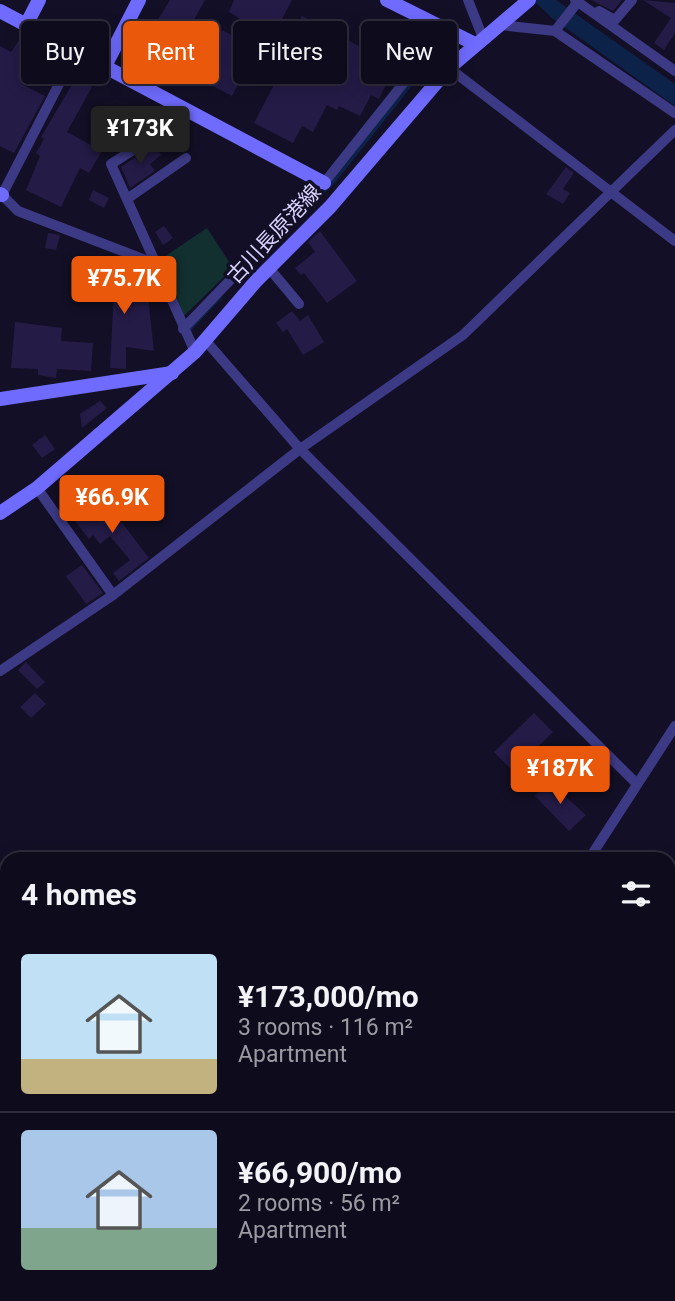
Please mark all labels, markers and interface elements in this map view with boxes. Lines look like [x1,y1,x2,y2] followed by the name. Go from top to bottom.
[21,21,109,84] chip: Buy
[123,21,219,84] chip: Rent
[233,21,347,84] chip: Filters
[361,21,457,84] chip: New
[91,106,189,166] pin: ¥173K
[107,115,173,142] text: ¥173K
[222,180,326,288] street label: 古川長原港線
[67,256,181,316] pin: ¥75.7K
[87,265,161,292] text: ¥75.7K
[55,476,169,535] pin: ¥66.9K
[75,484,149,511] text: ¥66.9K
[511,746,609,806] pin: ¥187K
[527,755,593,782] text: ¥187K
[617,875,655,913] icon: filters
[21,877,137,912] text: 4 homes
[238,979,419,1014] text: ¥173,000/mo
[77,982,161,1066] icon: home
[238,1014,413,1041] text: 3 rooms · 116 m²
[238,1041,347,1068] text: Apartment
[238,1155,402,1190] text: ¥66,900/mo
[77,1158,161,1242] icon: home
[238,1190,400,1217] text: 2 rooms · 56 m²
[238,1217,347,1244] text: Apartment

